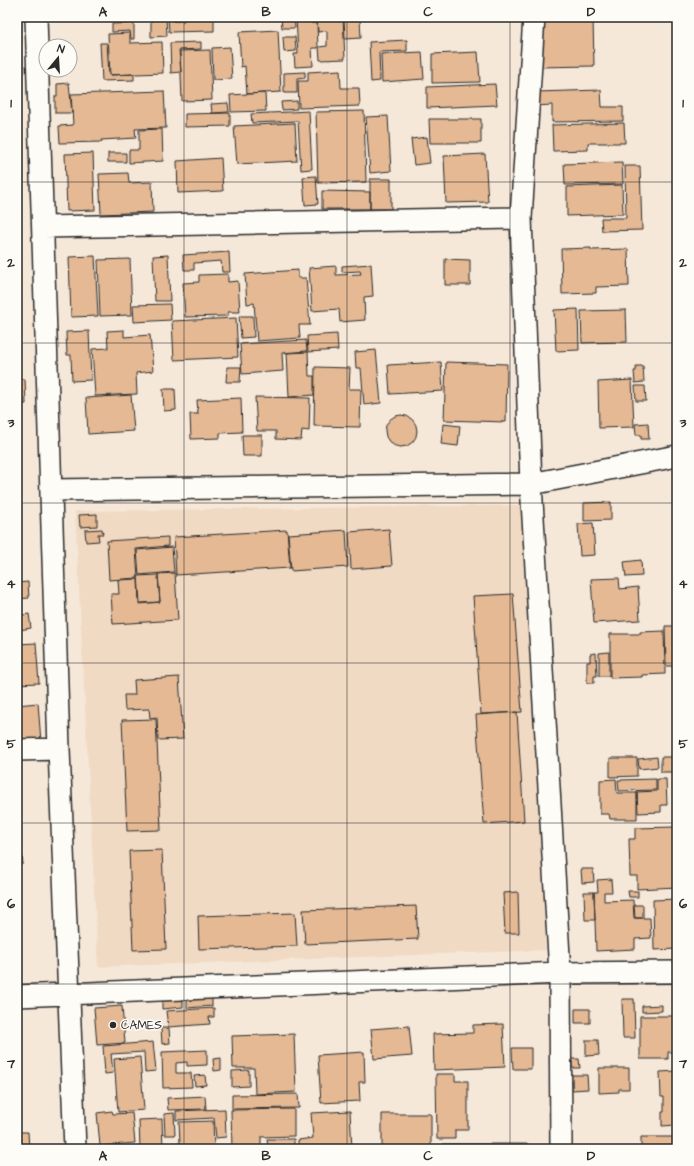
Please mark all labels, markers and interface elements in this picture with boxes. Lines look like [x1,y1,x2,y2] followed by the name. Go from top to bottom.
[99,3,108,21] text: A
[261,3,271,21] text: B
[423,3,433,21] text: C
[587,3,596,21] text: D
[38,38,78,78] north arrow
[55,41,67,57] text: N
[10,94,12,112] text: 1
[682,94,684,112] text: 1
[6,254,15,272] text: 2
[678,254,687,272] text: 2
[7,414,15,432] text: 3
[679,414,687,432] text: 3
[7,575,16,593] text: 4
[679,575,688,593] text: 4
[6,735,16,753] text: 5
[678,735,688,753] text: 5
[7,895,16,913] text: 6
[679,895,688,913] text: 6
[121,1017,162,1034] place label: CAMES
[108,1020,118,1030] marker: CAMES
[6,1055,16,1073] text: 7
[678,1055,688,1073] text: 7
[99,1147,108,1165] text: A
[261,1147,271,1165] text: B
[423,1147,433,1165] text: C
[587,1147,596,1165] text: D

